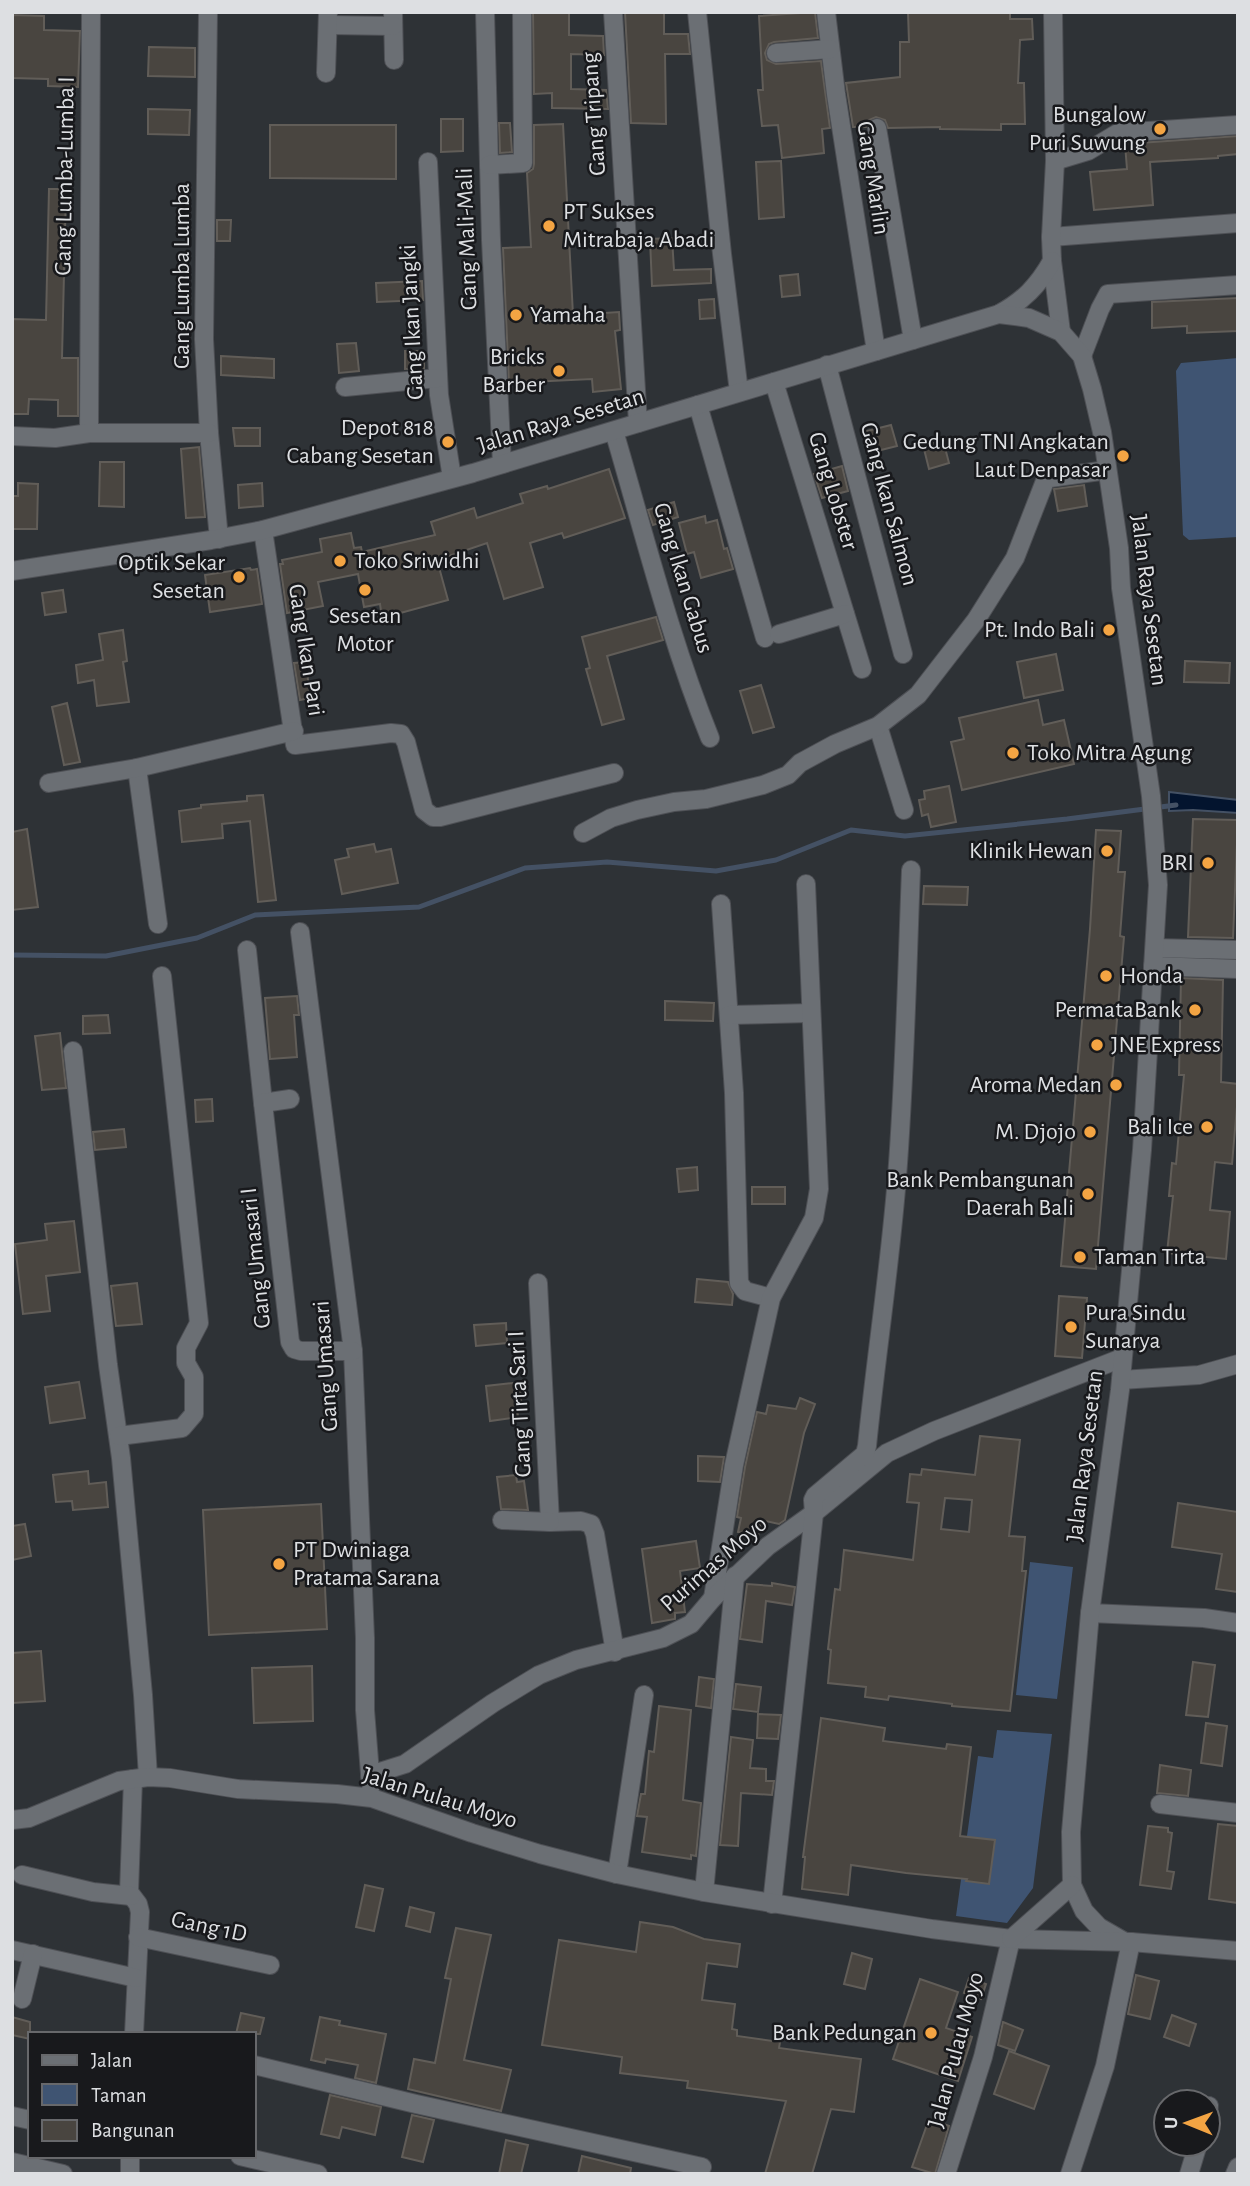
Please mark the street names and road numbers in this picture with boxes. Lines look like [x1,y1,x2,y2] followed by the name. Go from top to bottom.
[578,51,610,177] street label: Gang Tripang
[51,76,79,276] street label: Gang Lumba-Lumba I
[852,120,894,236] street label: Gang Marlin
[453,167,481,311] street label: Gang Mali-Mali
[170,183,194,369] street label: Gang Lumba Lumba
[396,244,428,400] street label: Gang Ikan Jangki
[475,384,647,458] street label: Jalan Raya Sesetan
[856,420,922,588] street label: Gang Ikan Salmon
[804,429,862,553] street label: Gang Lobster
[649,500,717,656] street label: Gang Ikan Gabus
[1127,513,1171,687] street label: Jalan Raya Sesetan
[284,582,328,718] street label: Gang Ikan Pari
[237,1186,275,1330] street label: Gang Umasari I
[309,1300,343,1432] street label: Gang Umasari
[504,1330,536,1478] street label: Gang Tirta Sari I
[1063,1369,1107,1543] street label: Jalan Raya Sesetan
[656,1512,772,1616] street label: Purimas Moyo
[360,1763,520,1833] street label: Jalan Pulau Moyo
[169,1907,249,1947] street label: Gang 1D
[924,1969,988,2131] street label: Jalan Pulau Moyo

